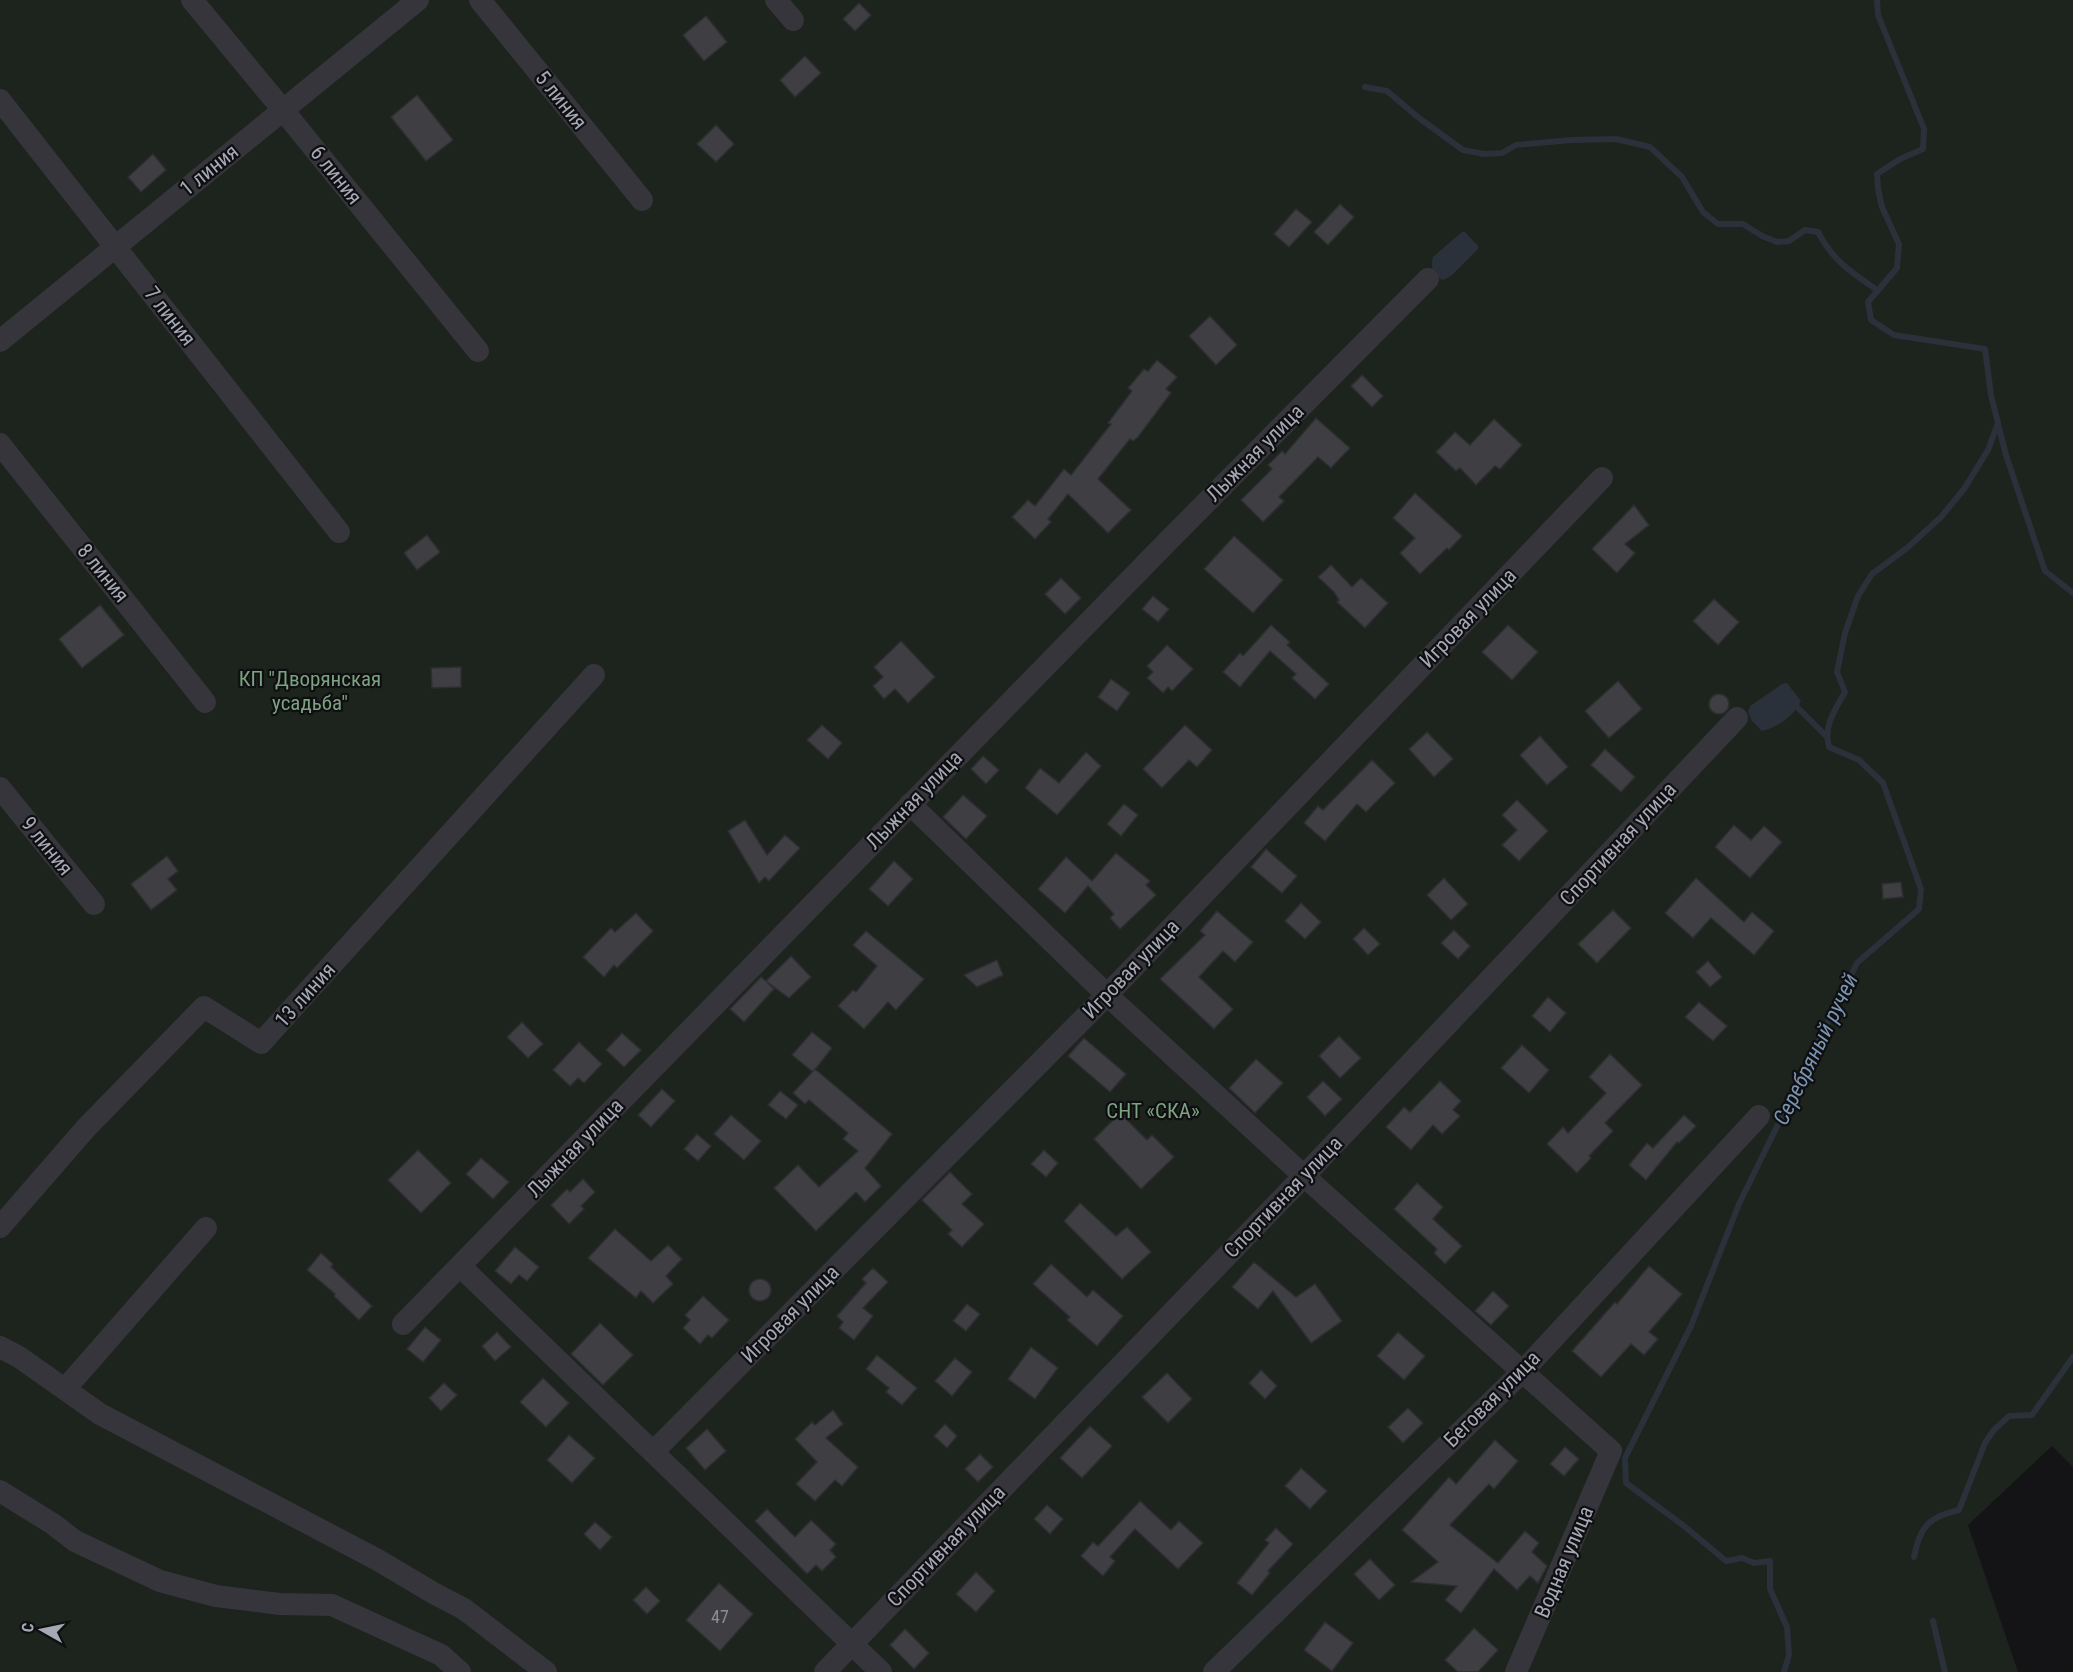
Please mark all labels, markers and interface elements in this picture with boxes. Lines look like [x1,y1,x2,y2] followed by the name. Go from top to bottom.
[530,66,592,134] street label: 5 линия
[175,139,243,201] street label: 1 линия
[305,141,367,209] street label: 6 линия
[140,282,200,350] street label: 7 линия
[1201,399,1309,507] street label: Лыжная улица
[72,539,134,607] street label: 8 линия
[1415,564,1521,672] street label: Игровая улица
[239,667,381,715] park label: КП "Дворянская усадьба"
[861,746,967,854] street label: Лыжная улица
[1555,778,1681,910] street label: Спортивная улица
[16,812,78,880] street label: 9 линия
[1078,915,1184,1023] street label: Игровая улица
[270,958,340,1032] street label: 13 линия
[1768,969,1863,1129] water label: Серебряный ручей
[522,1094,628,1202] street label: Лыжная улица
[1106,1099,1200,1123] park label: СНТ «СКА»
[1219,1131,1347,1263] street label: Спортивная улица
[736,1260,844,1368] street label: Игровая улица
[1439,1346,1545,1452] street label: Беговая улица
[882,1480,1010,1612] street label: Спортивная улица
[1530,1503,1598,1621] street label: Водная улица
[12,1600,72,1660] north arrow
[711,1606,729,1627] house number: 47
[18,1622,38,1634] text: С

